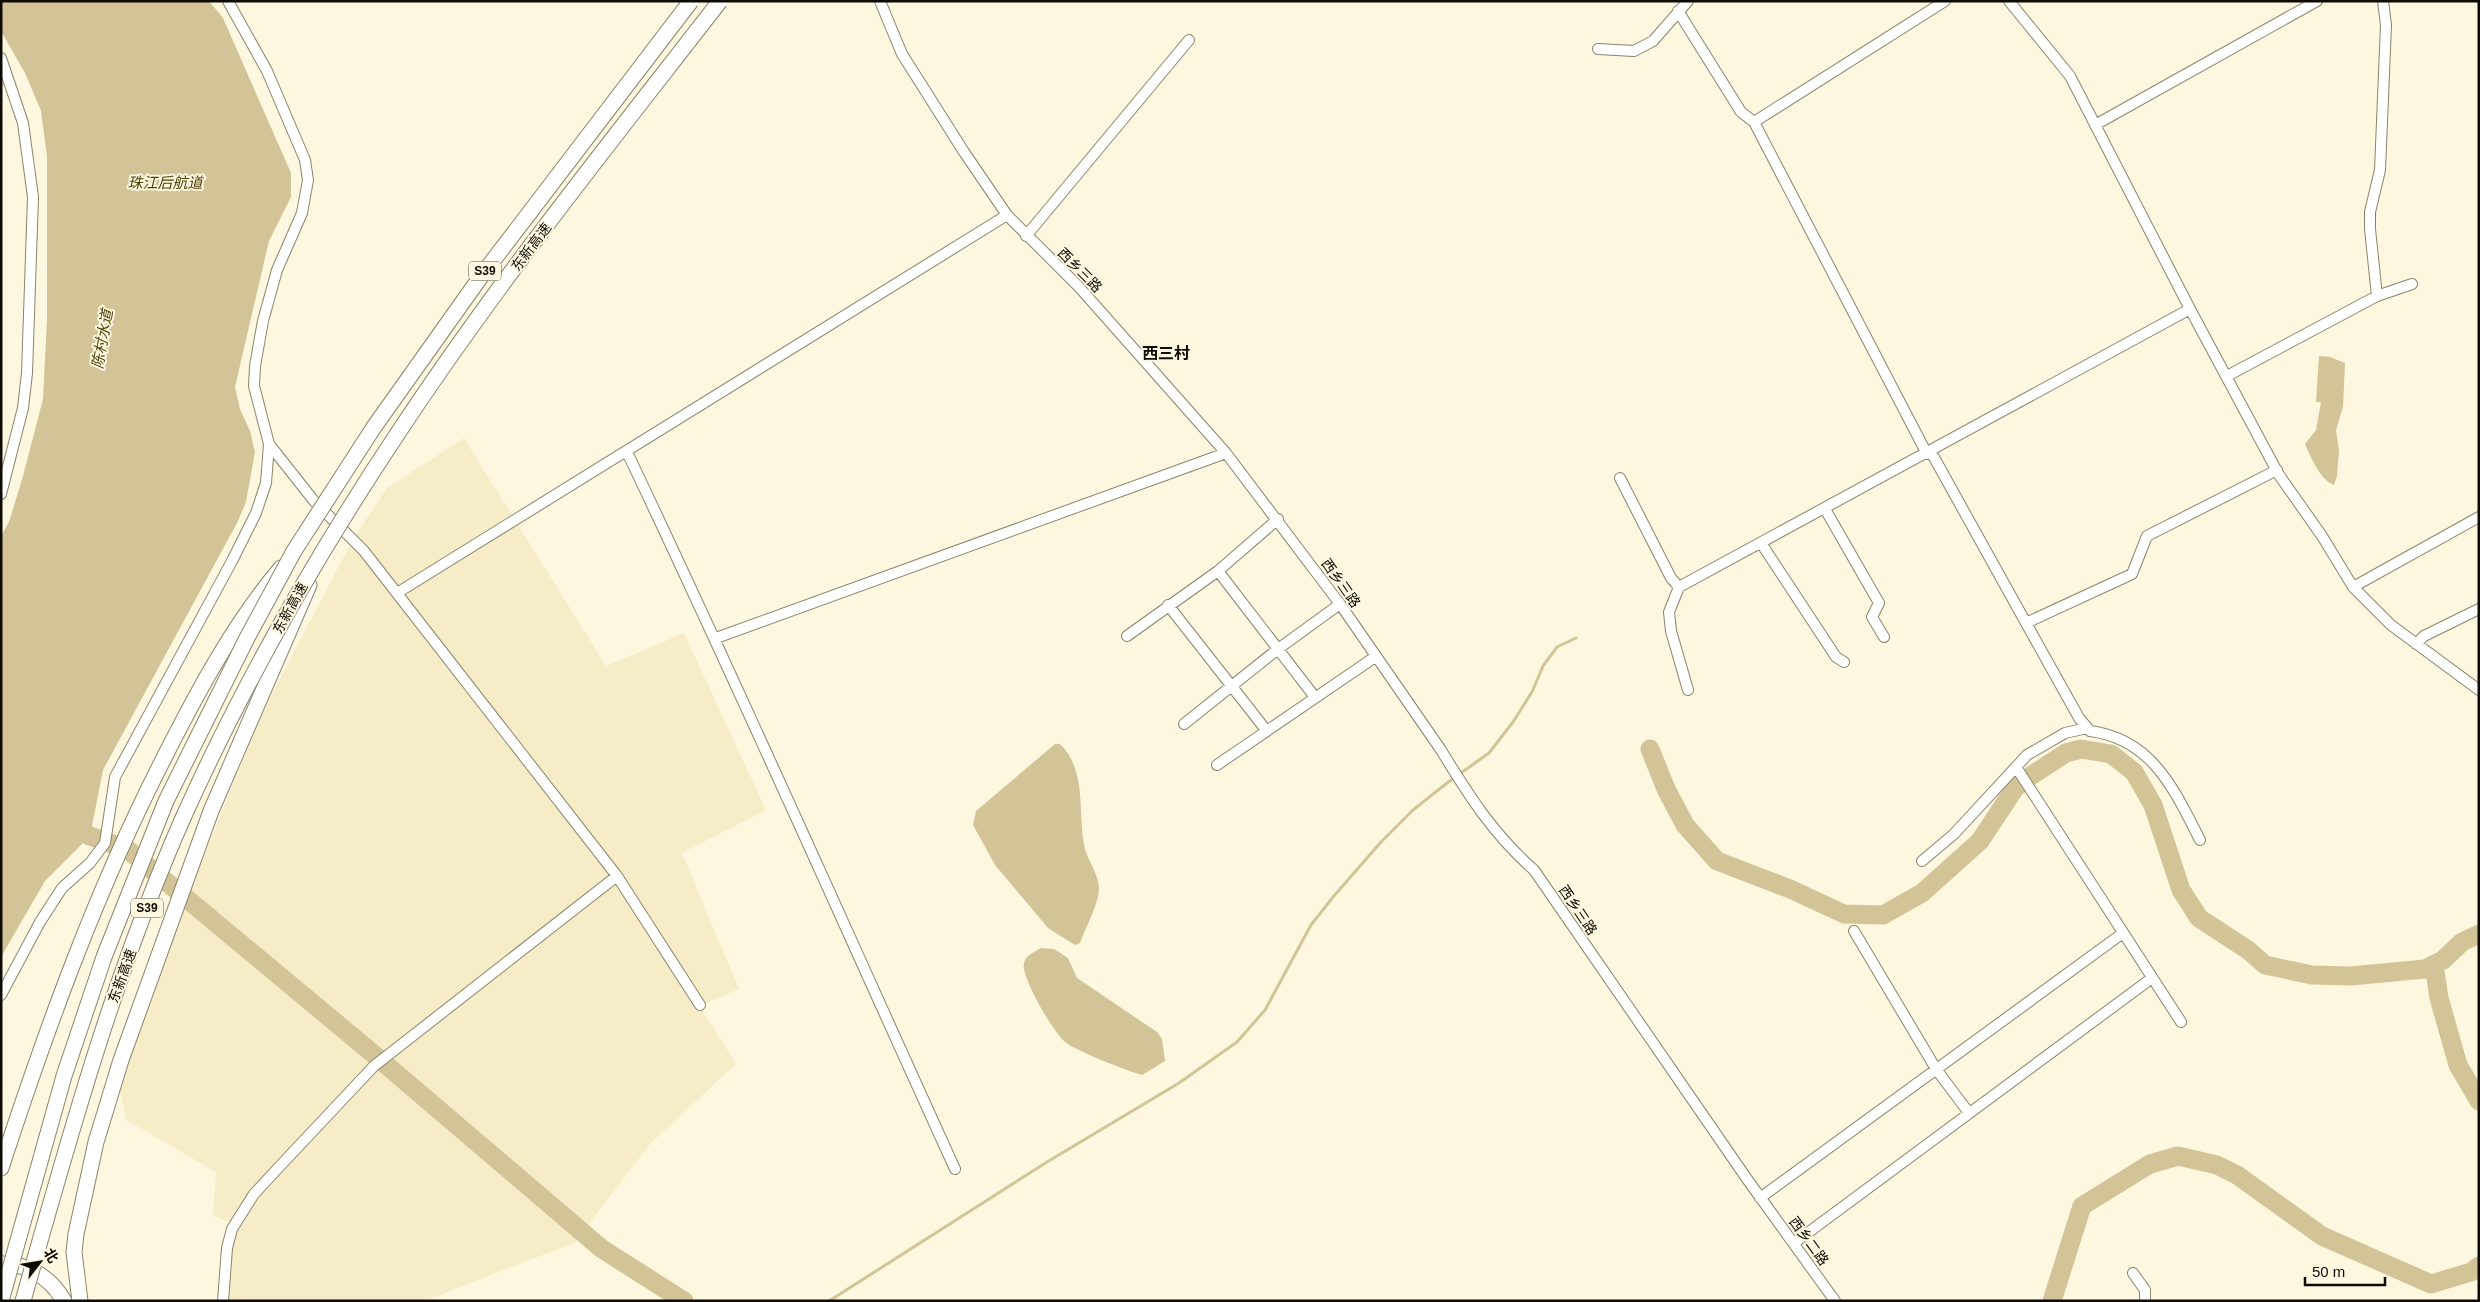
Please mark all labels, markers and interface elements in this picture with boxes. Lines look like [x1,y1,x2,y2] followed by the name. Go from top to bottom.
[127,174,204,191] water label: 珠江后航道
[508,220,554,274] street label: 东新高速
[1055,245,1105,295] street label: 西乡三路
[469,262,501,280] road number: S39
[88,306,116,370] water label: 陈村水道
[1142,344,1190,362] district label: 西三村
[1318,555,1364,611] street label: 西乡三路
[269,580,311,636] street label: 东新高速
[1556,882,1600,938] street label: 西乡三路
[131,898,163,918] road number: S39
[105,947,139,1005] street label: 东新高速
[1786,1214,1832,1268] street label: 西乡二路
[15,1237,65,1287] north arrow
[41,1245,62,1265] text: 北
[2305,1254,2385,1286] scale bar
[2312,1263,2345,1280] text: 50 m

